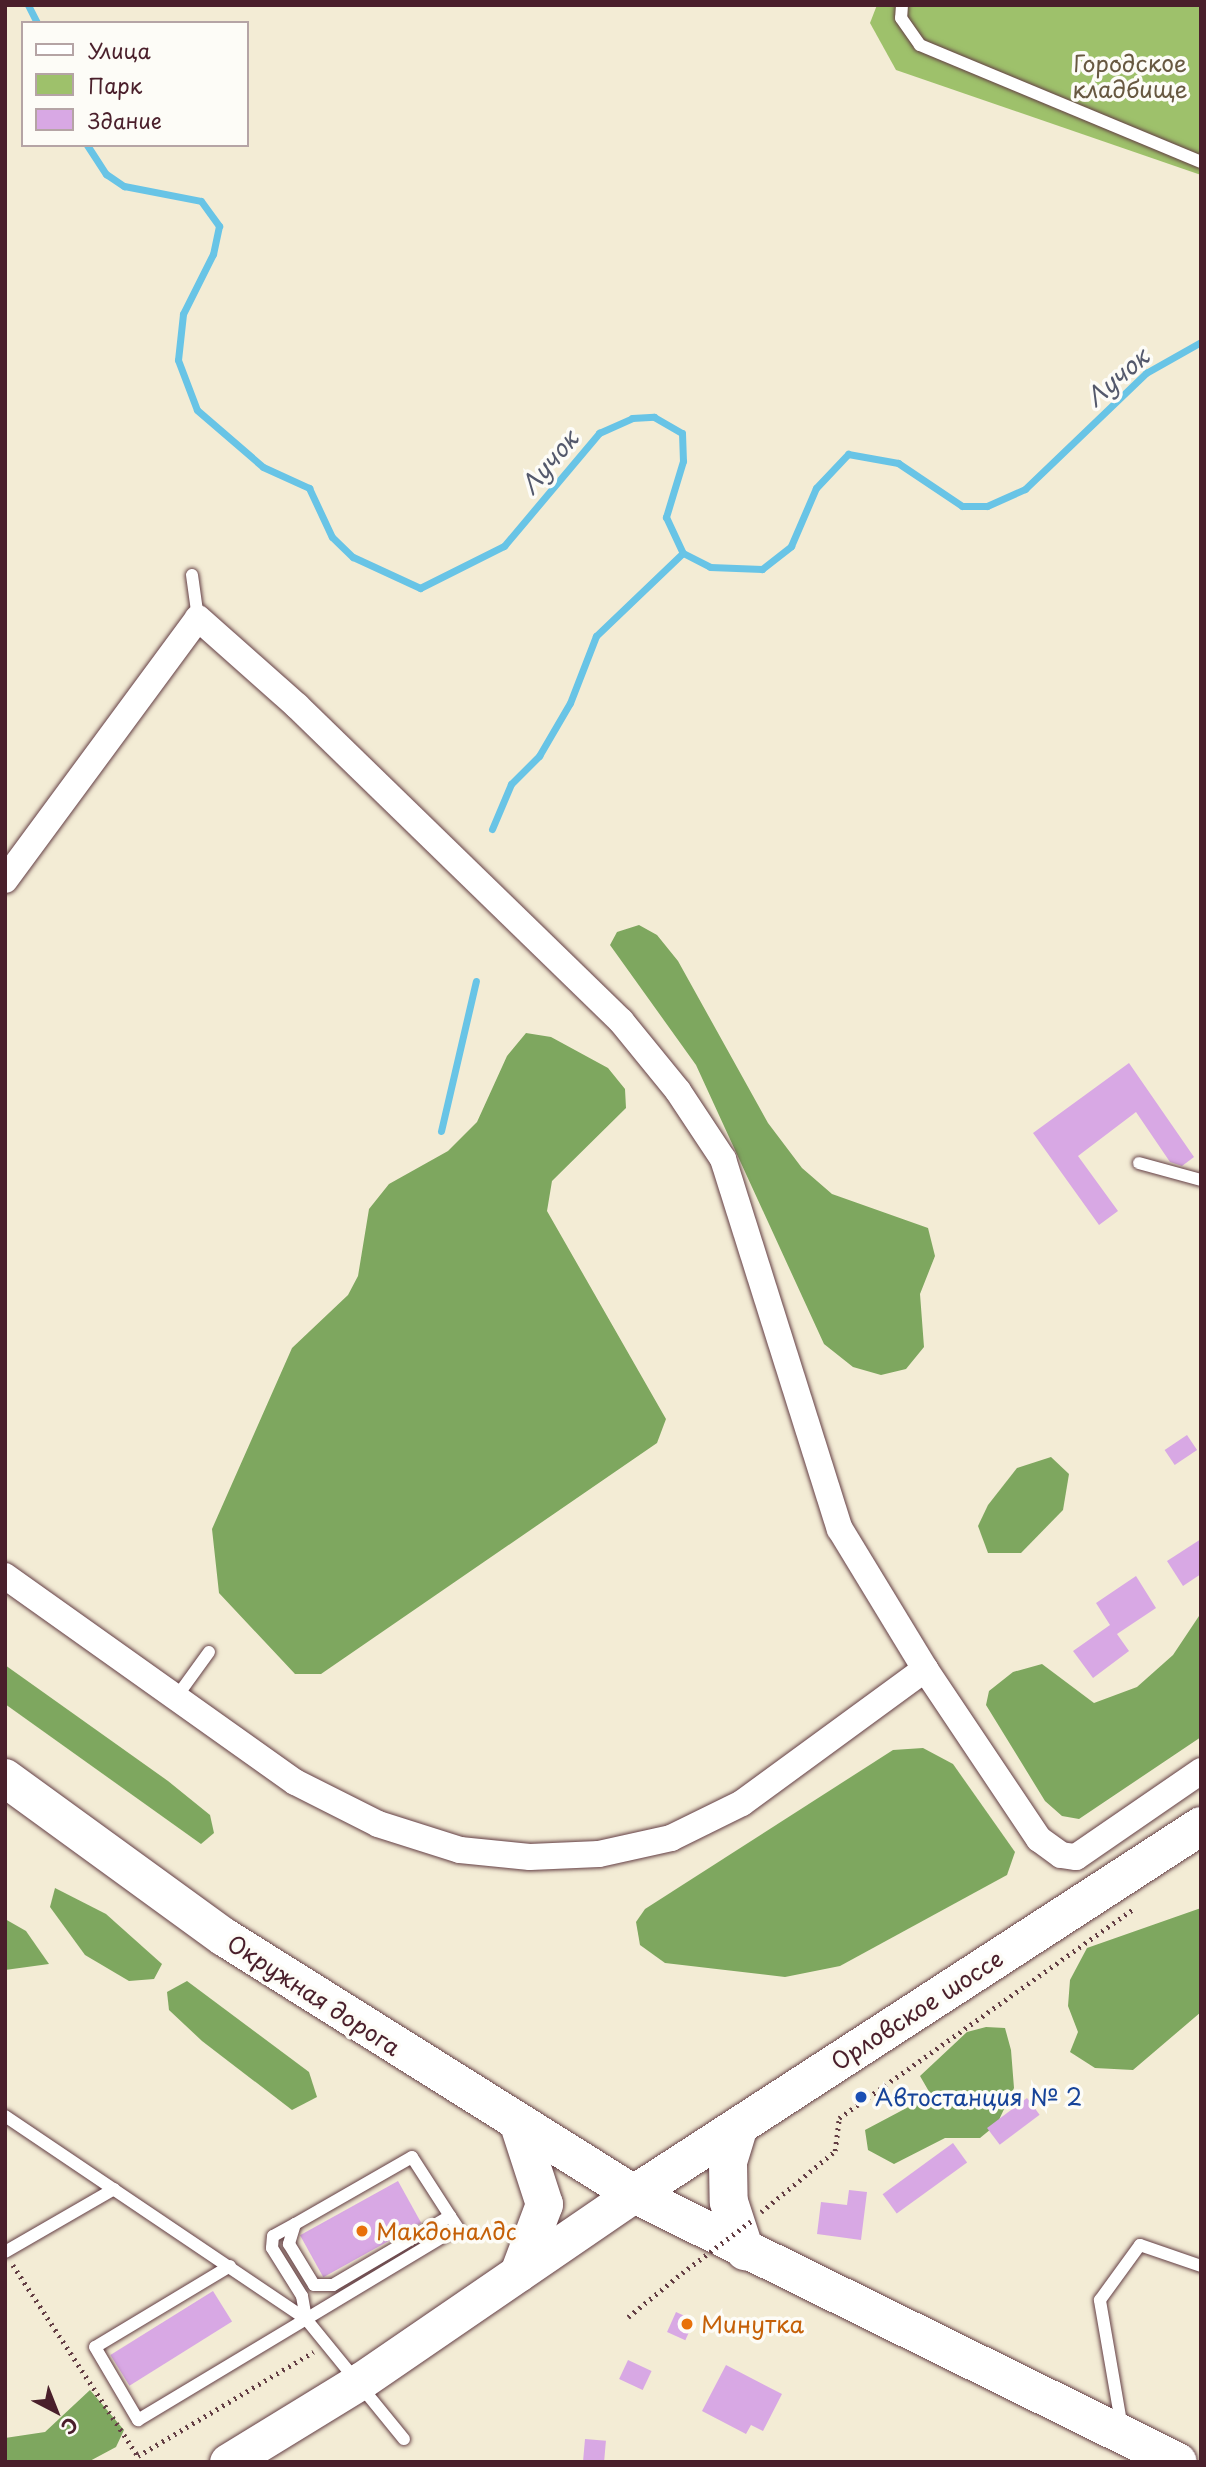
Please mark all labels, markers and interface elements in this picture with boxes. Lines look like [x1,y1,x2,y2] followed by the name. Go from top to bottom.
[21,21,248,147] legend
[88,34,151,66] text: Улица
[1072,49,1188,103] park label: Городское кладбище
[88,69,142,101] text: Парк
[88,104,162,136] text: Здание
[1080,342,1154,412] water label: Лучок
[514,425,584,499] water label: Лучок
[222,1929,406,2061] street label: Окружная дорога
[826,1944,1008,2076] street label: Орловское шоссе
[875,2083,1081,2111] place label: Автостанция № 2
[853,2089,869,2105] marker: Автостанция № 2
[376,2217,517,2245] place label: Макдоналдс
[354,2223,370,2239] marker: Макдоналдс
[701,2310,804,2338] place label: Минутка
[679,2316,695,2332] marker: Минутка
[21,2376,91,2446] north arrow
[55,2411,85,2442] text: С

